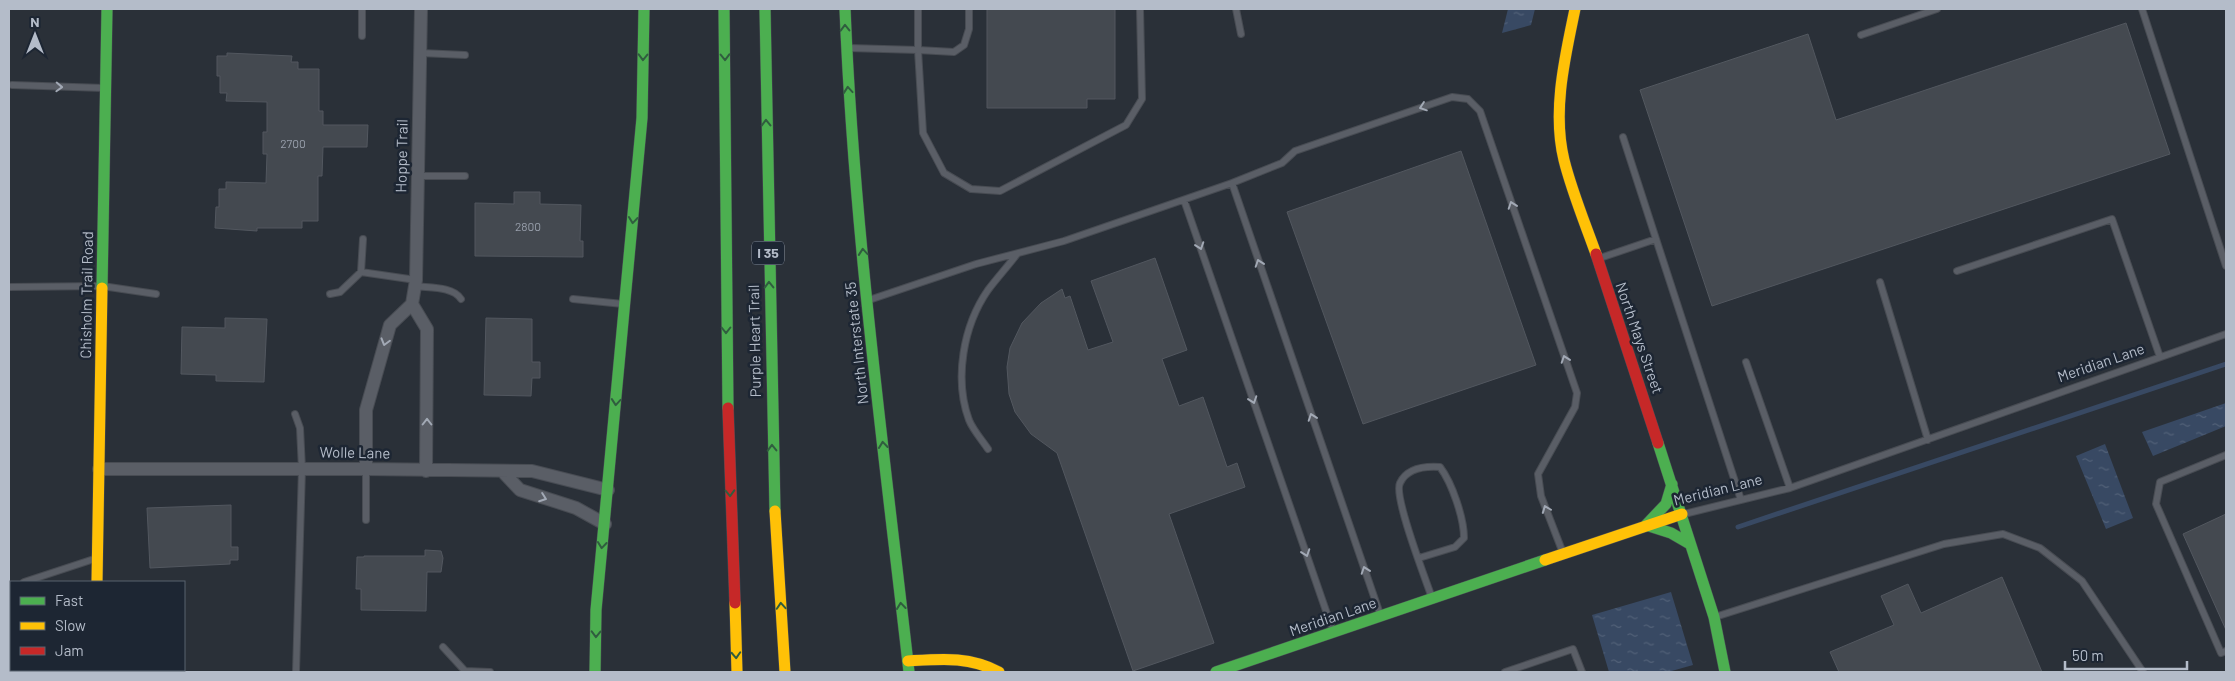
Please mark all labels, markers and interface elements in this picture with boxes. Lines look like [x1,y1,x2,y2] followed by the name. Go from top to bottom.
[10,10,60,60] north arrow
[30,13,40,30] text: N
[840,24,850,32] one-way arrow
[638,54,649,62] one-way arrow
[720,54,730,62] one-way arrow
[55,81,63,92] one-way arrow
[843,86,854,94] one-way arrow
[1420,101,1428,111] one-way arrow
[761,118,772,126] one-way arrow
[391,119,411,193] street label: Hoppe Trail
[280,136,306,150] house number: 2700
[1508,201,1518,210] one-way arrow
[627,216,638,224] one-way arrow
[515,219,541,233] house number: 2800
[76,231,96,359] street label: Chisholm Trail Road
[1194,241,1204,250] one-way arrow
[752,242,784,264] road number: I 35
[858,248,869,256] one-way arrow
[1255,259,1265,268] one-way arrow
[1612,280,1667,396] street label: North Mays Street
[763,281,774,289] one-way arrow
[841,281,871,405] street label: North Interstate 35
[744,284,764,398] street label: Purple Heart Trail
[721,327,731,335] one-way arrow
[380,338,391,347] one-way arrow
[2055,339,2147,385] street label: Meridian Lane
[1561,355,1571,364] one-way arrow
[1247,395,1257,403] one-way arrow
[610,398,621,406] one-way arrow
[1308,413,1318,421] one-way arrow
[421,418,432,426] one-way arrow
[878,441,889,449] one-way arrow
[320,442,391,462] street label: Wolle Lane
[767,443,778,451] one-way arrow
[1671,469,1764,509] street label: Meridian Lane
[725,490,735,497] one-way arrow
[538,492,547,502] one-way arrow
[1542,505,1552,513] one-way arrow
[597,542,608,550] one-way arrow
[1300,548,1310,557] one-way arrow
[1361,567,1371,575] one-way arrow
[10,581,185,671] legend
[55,591,83,609] text: Fast
[1287,593,1379,639] street label: Meridian Lane
[775,602,786,610] one-way arrow
[896,602,907,610] one-way arrow
[55,616,86,634] text: Slow
[591,630,601,638] one-way arrow
[2065,638,2188,670] scale bar
[55,641,84,659] text: Jam
[2072,646,2104,664] text: 50 m
[730,651,741,659] one-way arrow

